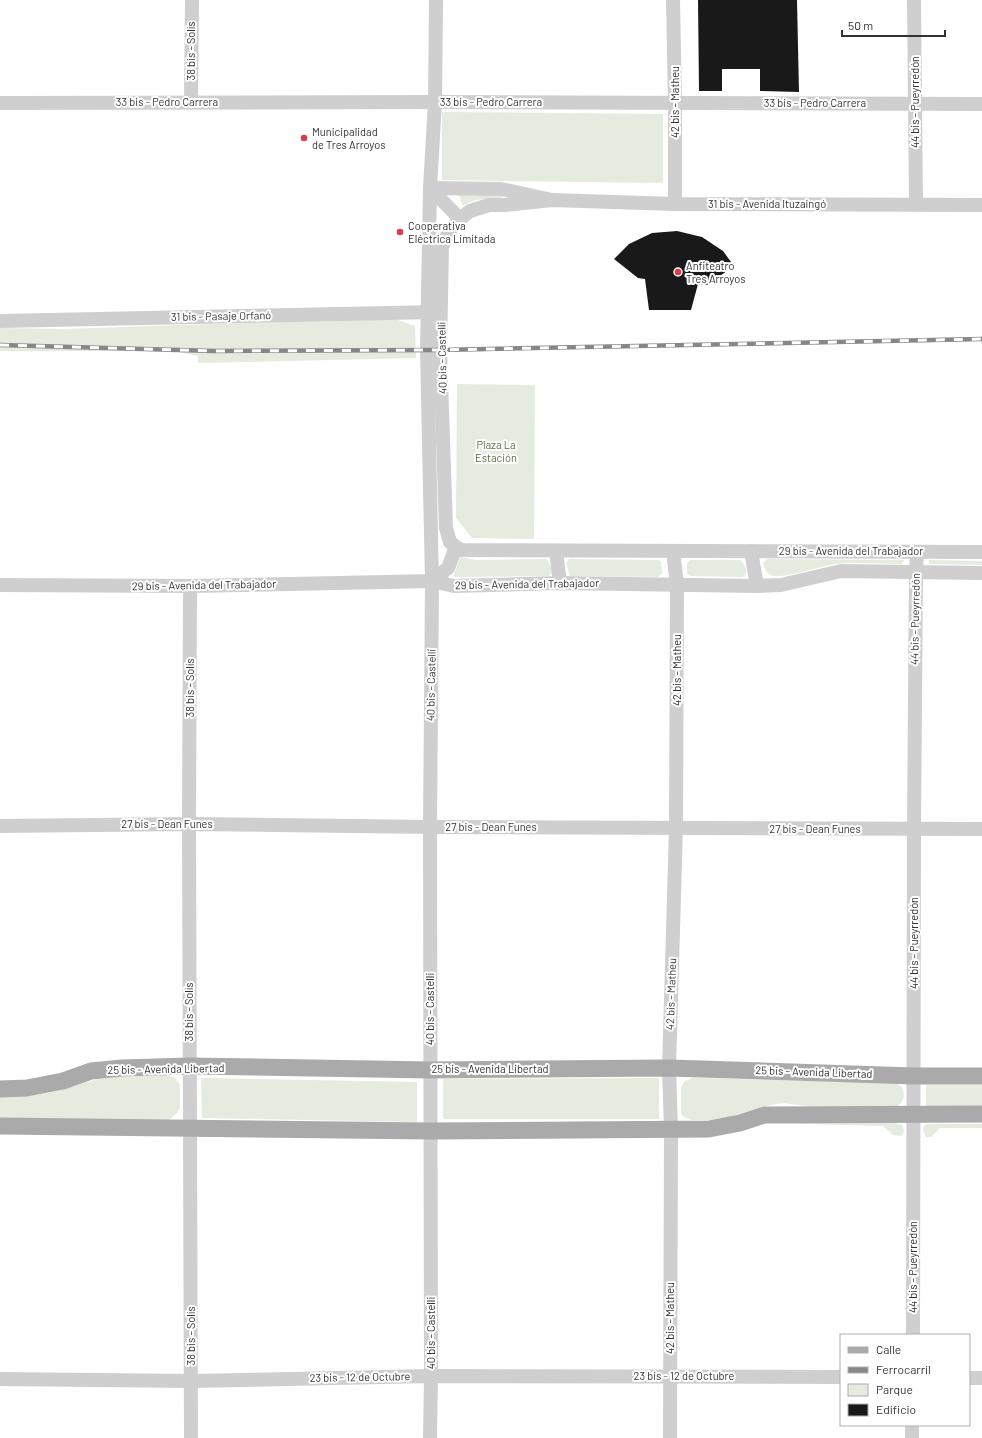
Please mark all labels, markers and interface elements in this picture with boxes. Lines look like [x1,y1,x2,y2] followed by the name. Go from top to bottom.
[842,12,945,38] scale bar
[848,18,873,32] text: 50 m
[184,21,197,81] street label: 38 bis - Solís
[908,56,921,148] street label: 44 bis - Pueyrredón
[668,66,681,138] street label: 42 bis - Matheu
[116,95,218,108] street label: 33 bis - Pedro Carrera
[440,95,542,108] street label: 33 bis - Pedro Carrera
[764,96,866,109] street label: 33 bis - Pedro Carrera
[312,125,386,151] place label: Municipalidad de Tres Arroyos
[299,133,309,143] marker: Municipalidad de Tres Arroyos
[708,197,826,210] street label: 31 bis - Avenida Ituzaingó
[408,219,495,245] place label: Cooperativa Eléctrica Limitada
[395,227,405,237] marker: Cooperativa Eléctrica Limitada
[686,259,745,285] place label: Anfiteatro Tres Arroyos
[673,267,683,277] marker: Anfiteatro Tres Arroyos
[171,308,271,323] street label: 31 bis - Pasaje Orfanó
[434,322,449,394] street label: 40 bis - Castelli
[475,438,517,464] park label: Plaza La Estación
[779,544,923,557] street label: 29 bis - Avenida del Trabajador
[907,573,922,665] street label: 44 bis - Pueyrredón
[455,576,599,591] street label: 29 bis - Avenida del Trabajador
[132,577,276,592] street label: 29 bis - Avenida del Trabajador
[670,634,683,706] street label: 42 bis - Matheu
[423,649,438,721] street label: 40 bis - Castelli
[183,658,196,718] street label: 38 bis - Solís
[121,817,213,830] street label: 27 bis - Dean Funes
[445,820,537,833] street label: 27 bis - Dean Funes
[769,822,861,835] street label: 27 bis - Dean Funes
[907,897,920,989] street label: 44 bis - Pueyrredón
[663,958,678,1030] street label: 42 bis - Matheu
[423,973,436,1045] street label: 40 bis - Castelli
[182,982,195,1042] street label: 38 bis - Solís
[107,1061,225,1076] street label: 25 bis - Avenida Libertad
[431,1062,549,1075] street label: 25 bis - Avenida Libertad
[755,1063,873,1080] street label: 25 bis - Avenida Libertad
[906,1221,919,1313] street label: 44 bis - Pueyrredón
[663,1282,676,1354] street label: 42 bis - Matheu
[424,1297,437,1369] street label: 40 bis - Castelli
[184,1306,197,1366] street label: 38 bis - Solís
[840,1334,970,1426] legend
[876,1342,901,1356] text: Calle
[876,1362,931,1376] text: Ferrocarril
[309,1369,411,1384] street label: 23 bis - 12 de Octubre
[634,1369,735,1382] street label: 23 bis - 12 de Octubre
[876,1382,913,1396] text: Parque
[876,1402,916,1416] text: Edificio

